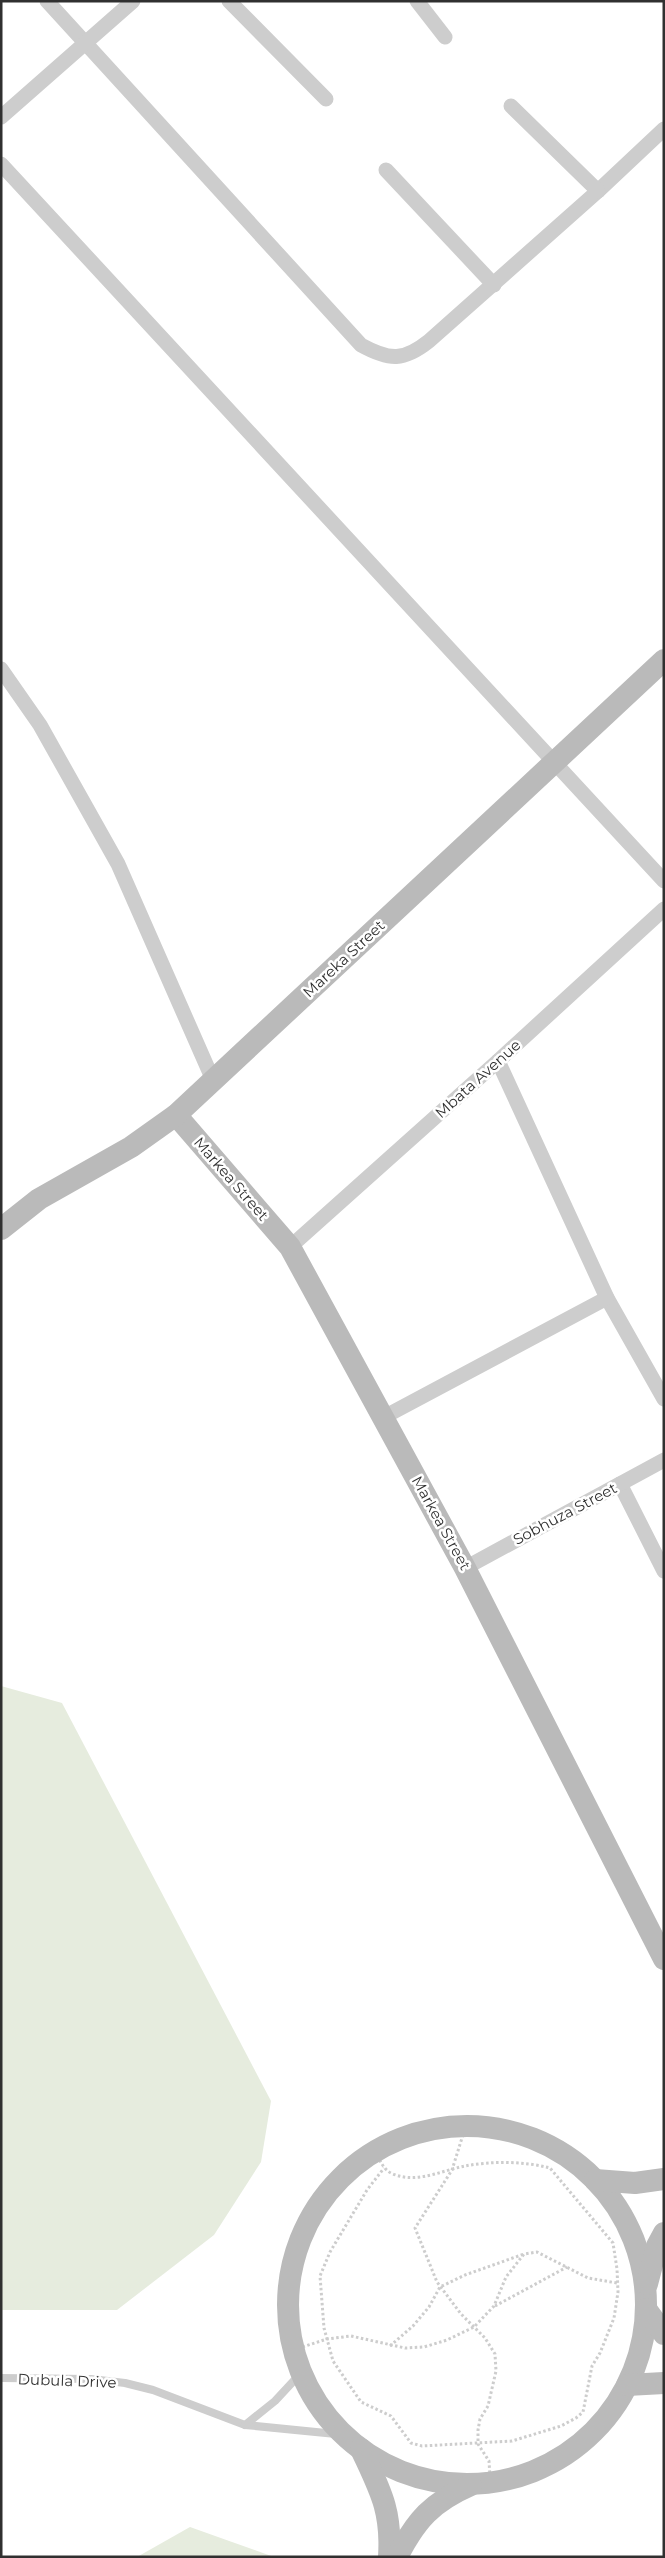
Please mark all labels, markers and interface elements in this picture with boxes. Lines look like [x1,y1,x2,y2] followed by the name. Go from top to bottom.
[299,916,389,1001] street label: Mareka Street
[431,1035,524,1122] street label: Mbata Avenue
[190,1133,273,1224] street label: Markea Street
[408,1472,475,1573] street label: Markea Street
[510,1478,620,1549] street label: Sobhuza Street
[17,2369,117,2392] street label: Dubula Drive

